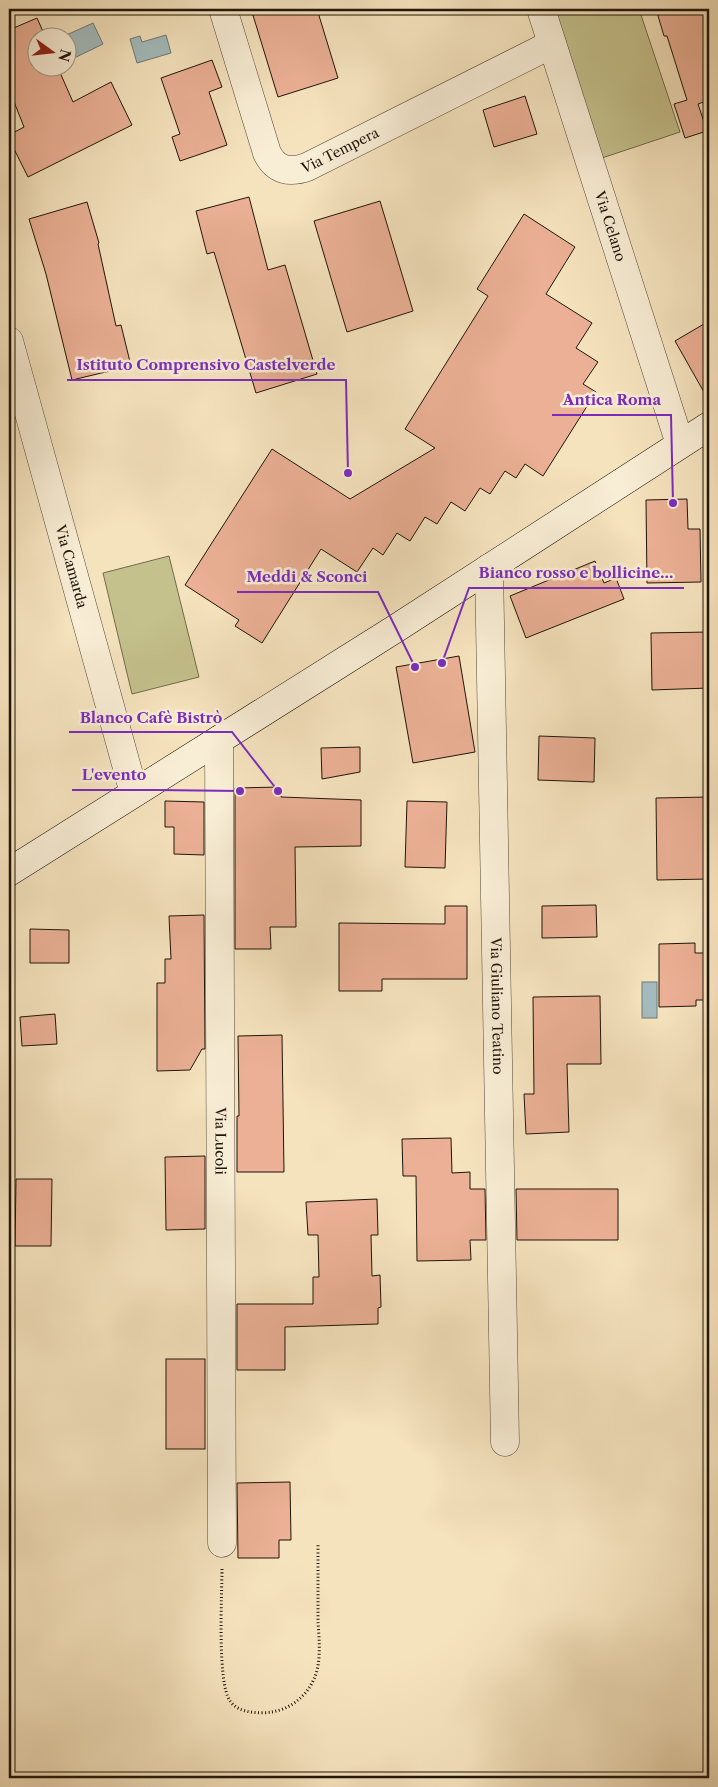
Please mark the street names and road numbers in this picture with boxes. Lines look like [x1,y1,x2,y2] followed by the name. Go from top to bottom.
[298,123,382,178] street label: Via Tempera
[590,188,630,264] street label: Via Celano
[51,522,92,611] street label: Via Camarda
[487,936,507,1075] street label: Via Giuliano Teatino
[211,1106,230,1175] street label: Via Lucoli

